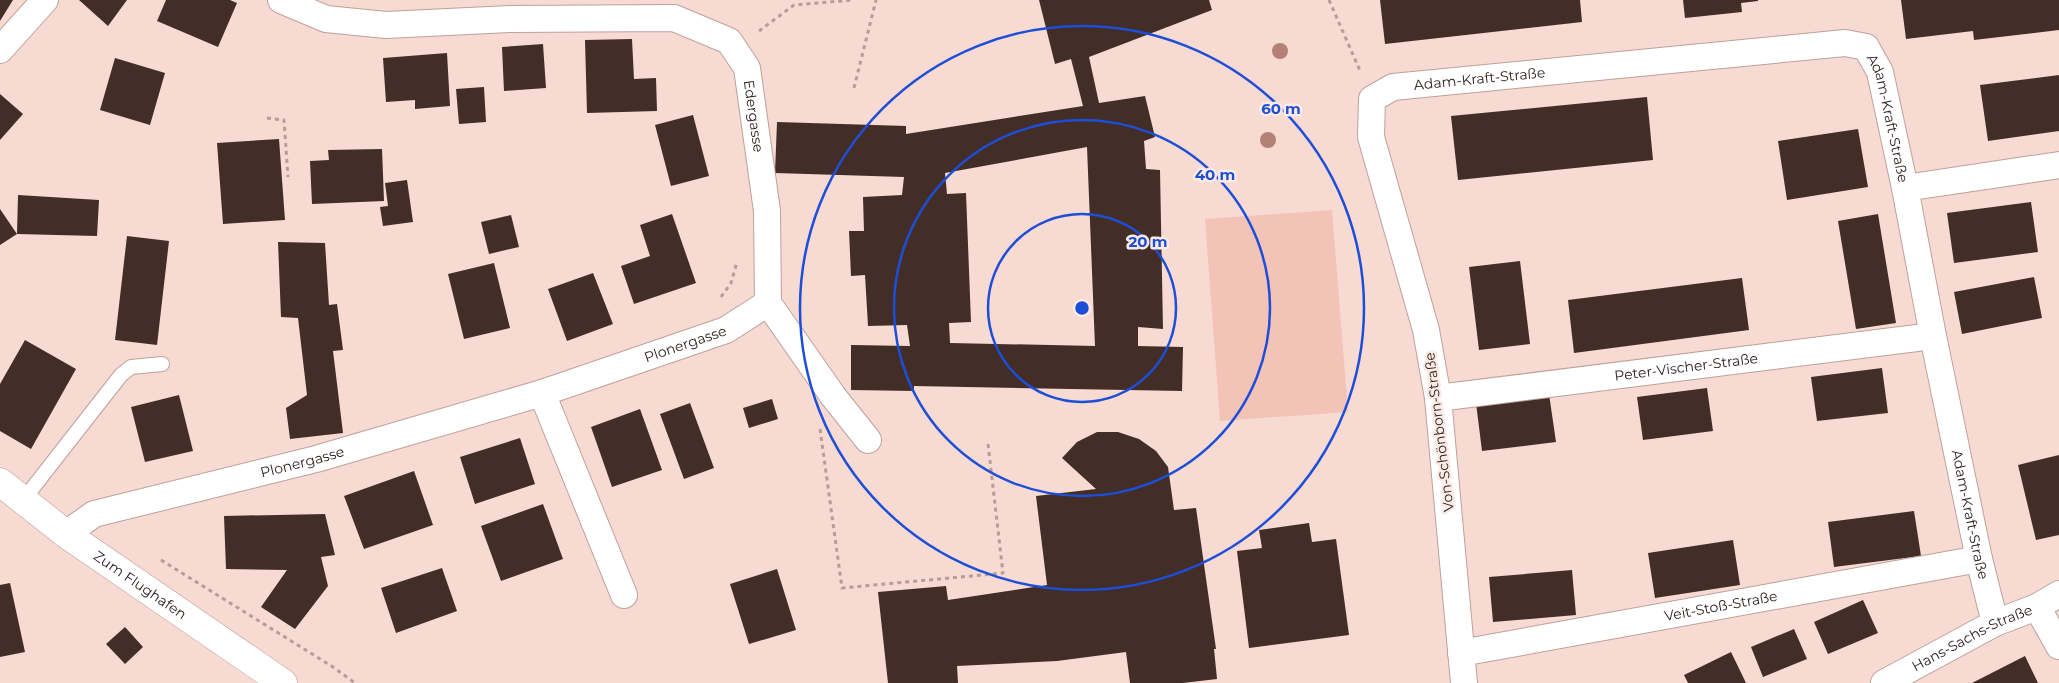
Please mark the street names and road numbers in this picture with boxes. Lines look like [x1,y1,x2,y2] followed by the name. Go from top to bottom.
[1863,51,1913,184] street label: Adam-Kraft-Straße
[1413,63,1546,94] street label: Adam-Kraft-Straße
[740,79,768,153] street label: Edergasse
[642,321,729,366] street label: Plonergasse
[1613,349,1759,385] street label: Peter-Vischer-Straße
[1420,351,1458,513] street label: Von-Schönborn-Straße
[258,442,346,481] street label: Plonergasse
[1948,448,1993,581] street label: Adam-Kraft-Straße
[90,547,190,623] street label: Zum Flughafen
[1663,587,1779,625] street label: Veit-Stoß-Straße
[1908,601,2035,675] street label: Hans-Sachs-Straße

